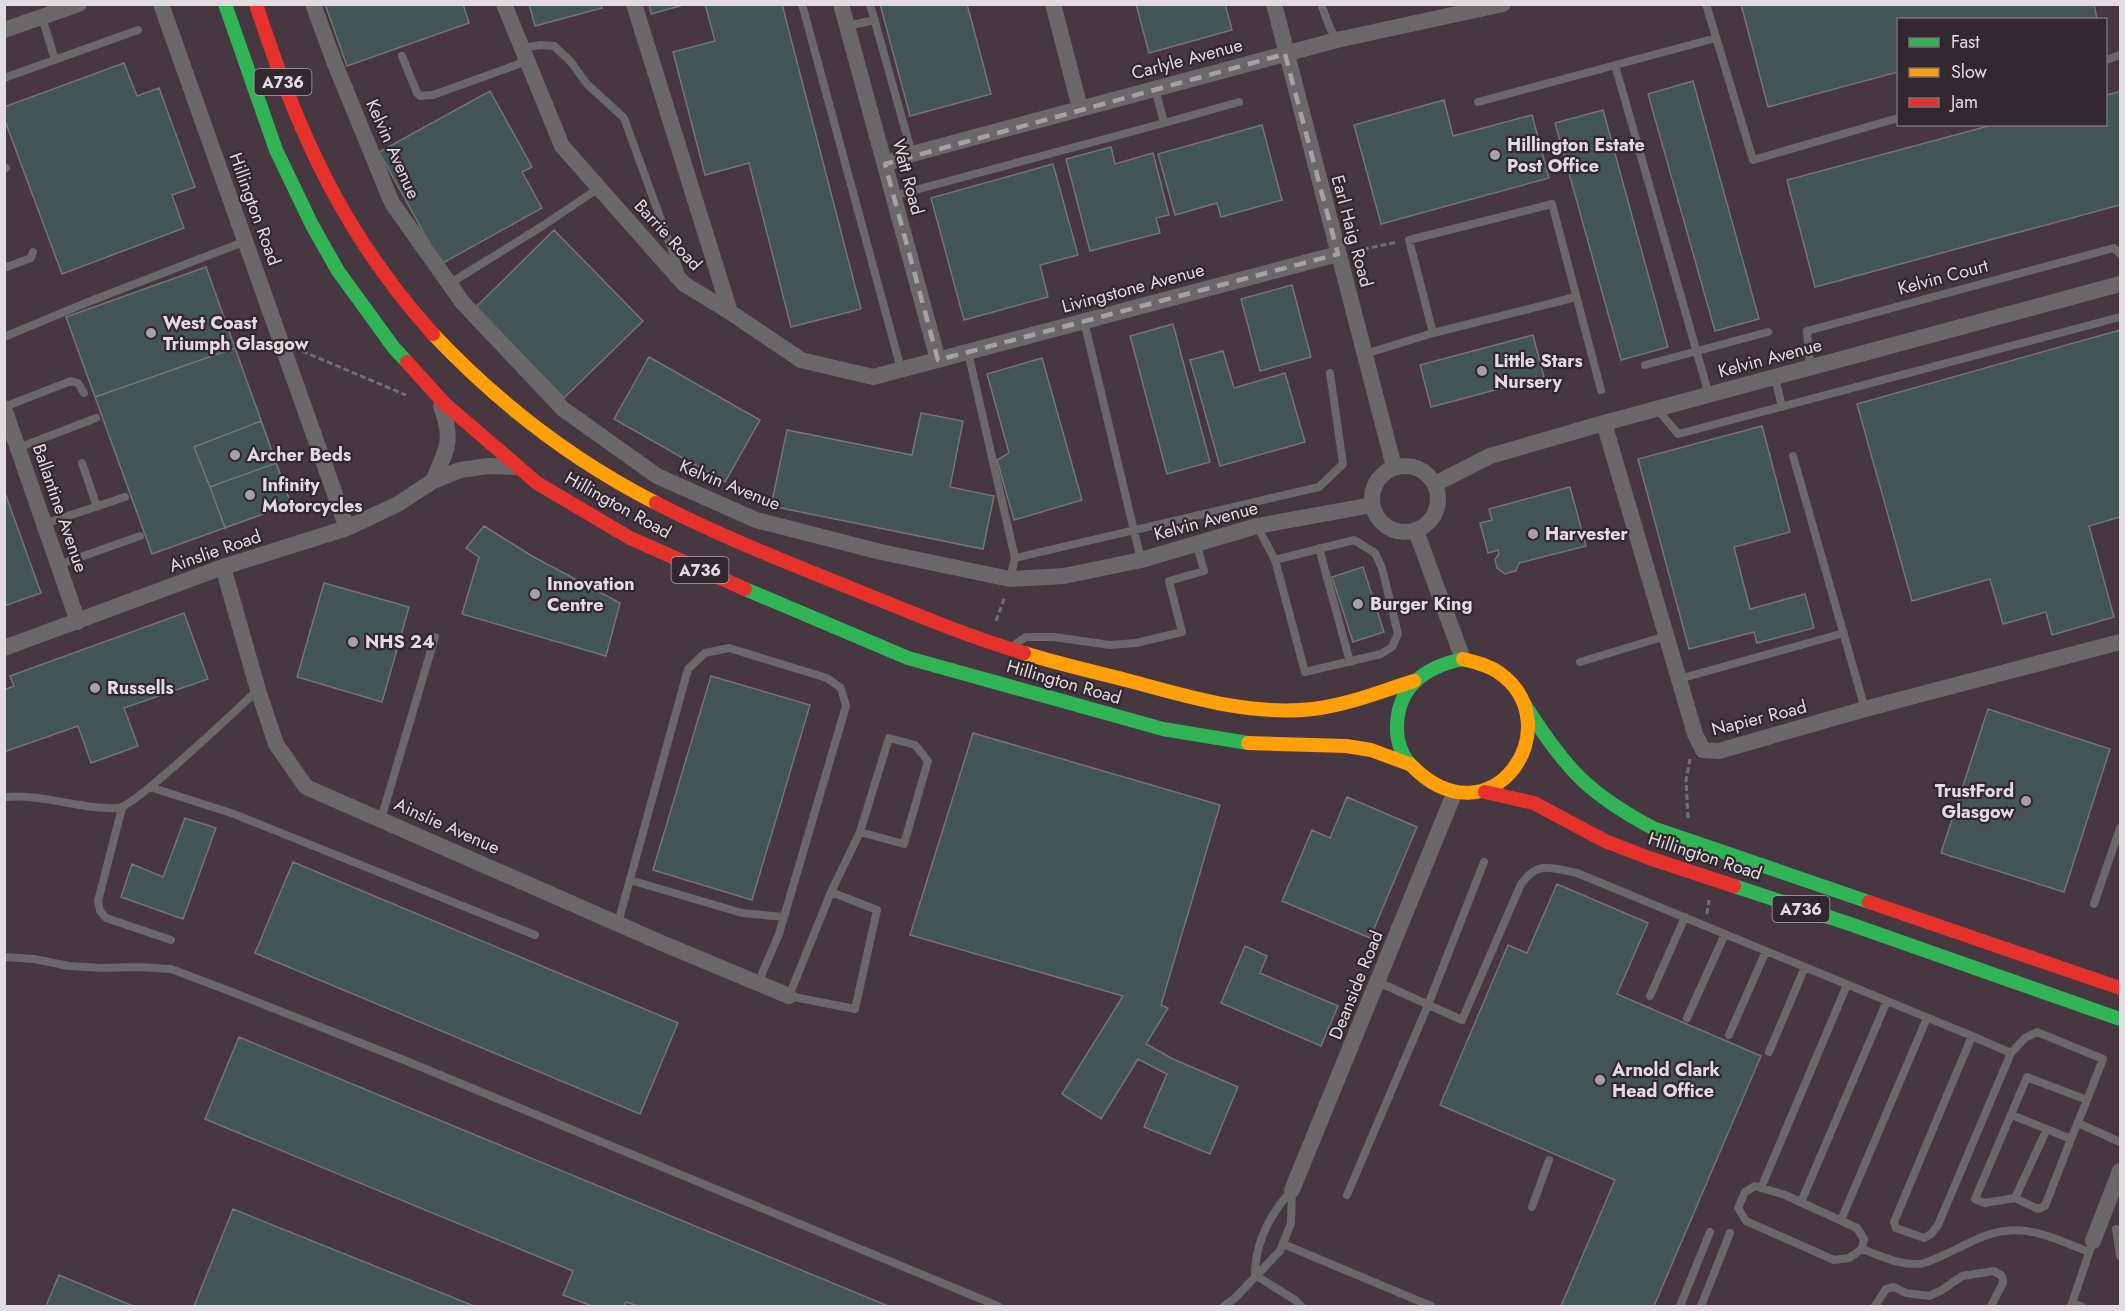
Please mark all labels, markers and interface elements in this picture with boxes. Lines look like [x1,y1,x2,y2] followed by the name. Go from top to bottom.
[1897,18,2107,126] legend
[1951,29,1980,55] text: Fast
[1129,32,1245,86] street label: Carlyle Avenue
[1951,59,1988,85] text: Slow
[254,69,312,95] road number: A736
[1949,89,1978,115] text: Jam
[359,95,427,203] street label: Kelvin Avenue
[1507,132,1645,179] place label: Hillington Estate Post Office
[885,136,931,218] street label: Watt Road
[1488,148,1502,162] marker: Hillington Estate Post Office
[223,149,287,269] street label: Hillington Road
[1325,172,1379,290] street label: Earl Haig Road
[628,194,708,276] street label: Barrie Road
[1895,252,1992,302] street label: Kelvin Court
[1059,256,1207,320] street label: Livingstone Avenue
[163,310,309,357] place label: West Coast Triumph Glasgow
[144,326,158,340] marker: West Coast Triumph Glasgow
[1715,332,1825,384] street label: Kelvin Avenue
[1494,348,1583,395] place label: Little Stars Nursery
[1475,364,1489,378] marker: Little Stars Nursery
[26,440,94,576] street label: Ballantine Avenue
[246,442,351,468] place label: Archer Beds
[228,448,242,462] marker: Archer Beds
[676,453,784,517] street label: Kelvin Avenue
[560,465,676,545] street label: Hillington Road
[262,472,362,519] place label: Infinity Motorcycles
[243,488,257,502] marker: Infinity Motorcycles
[1151,495,1261,547] street label: Kelvin Avenue
[1545,521,1629,547] place label: Harvester
[166,523,264,579] street label: Ainslie Road
[1526,527,1540,541] marker: Harvester
[672,557,728,583] road number: A736
[547,571,635,618] place label: Innovation Centre
[528,587,542,601] marker: Innovation Centre
[1370,591,1472,617] place label: Burger King
[1351,597,1365,611] marker: Burger King
[365,629,434,655] place label: NHS 24
[346,635,360,649] marker: NHS 24
[1004,653,1124,711] street label: Hillington Road
[107,675,174,701] place label: Russells
[88,681,102,695] marker: Russells
[1709,694,1809,742] street label: Napier Road
[1935,778,2014,825] place label: TrustFord Glasgow
[390,791,504,861] street label: Ainslie Avenue
[2019,794,2033,808] marker: TrustFord Glasgow
[1645,825,1765,887] street label: Hillington Road
[1772,896,1830,922] road number: A736
[1322,927,1390,1043] street label: Deanside Road
[1611,1057,1721,1104] place label: Arnold Clark Head Office
[1593,1073,1607,1087] marker: Arnold Clark Head Office

